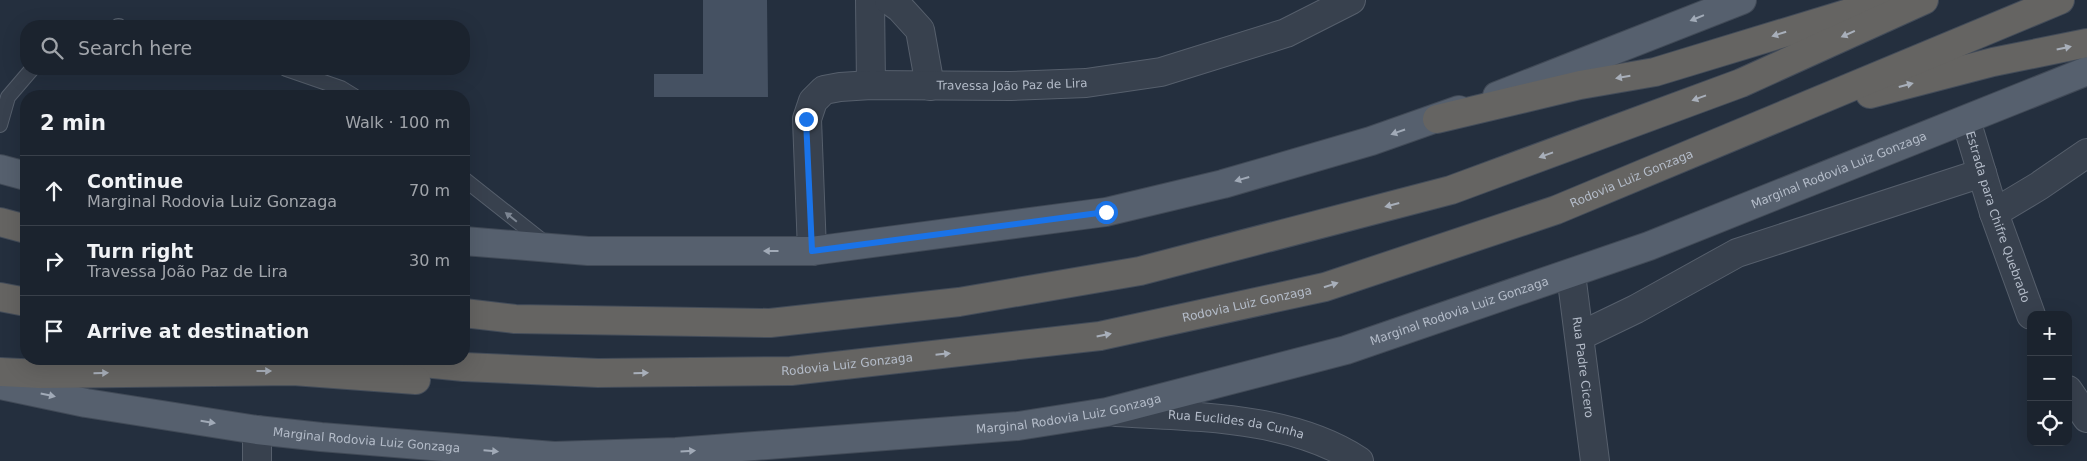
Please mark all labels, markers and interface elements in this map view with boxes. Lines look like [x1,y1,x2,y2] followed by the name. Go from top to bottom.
[1689,14,1704,22] one-way arrow
[20,20,470,75] search box
[1771,31,1786,39] one-way arrow
[1841,31,1855,39] one-way arrow
[38,34,66,62] icon: search
[78,37,192,59] text: Search here
[2056,44,2071,52] one-way arrow
[1614,74,1630,82] one-way arrow
[936,76,1088,93] street label: Travessa João Paz de Lira
[1898,81,1913,89] one-way arrow
[1691,94,1706,102] one-way arrow
[795,108,818,131] route end
[40,111,106,135] text: 2 min
[345,113,450,132] text: Walk · 100 m
[1390,128,1405,136] one-way arrow
[1749,129,1929,211] street label: Marginal Rodovia Luiz Gonzaga
[1963,130,2033,304] street label: Estrada para Chifre Quebrado
[1568,147,1695,210] street label: Rodovia Luiz Gonzaga
[1539,152,1554,159] one-way arrow
[87,170,183,192] text: Continue
[1235,175,1250,183] one-way arrow
[40,177,68,205] icon: ahead
[409,181,450,200] text: 70 m
[87,192,337,211] text: Marginal Rodovia Luiz Gonzaga
[1095,201,1118,224] route start
[1385,202,1400,210] one-way arrow
[505,211,518,222] one-way arrow
[87,240,193,262] text: Turn right
[40,247,68,275] icon: right
[763,247,779,255] one-way arrow
[409,251,450,270] text: 30 m
[87,262,288,281] text: Travessa João Paz de Lira
[1368,274,1550,348] street label: Marginal Rodovia Luiz Gonzaga
[1324,281,1339,288] one-way arrow
[1181,283,1313,325] street label: Rodovia Luiz Gonzaga
[2027,311,2072,446] map controls
[2027,311,2072,356] button: +
[1570,316,1596,419] street label: Rua Padre Cicero
[40,317,68,345] icon: arrive
[87,320,309,342] text: Arrive at destination
[1097,330,1113,338] one-way arrow
[781,350,914,378] street label: Rodovia Luiz Gonzaga
[935,350,951,358] one-way arrow
[2027,356,2072,401] button: −
[256,367,272,375] one-way arrow
[93,369,109,377] one-way arrow
[634,369,650,377] one-way arrow
[975,391,1163,436] street label: Marginal Rodovia Luiz Gonzaga
[40,392,56,400] one-way arrow
[2027,401,2072,446] button: locate
[1168,408,1306,442] street label: Rua Euclides da Cunha
[200,418,216,426] one-way arrow
[272,425,461,455] street label: Marginal Rodovia Luiz Gonzaga
[681,447,697,455] one-way arrow
[484,448,500,456] one-way arrow

